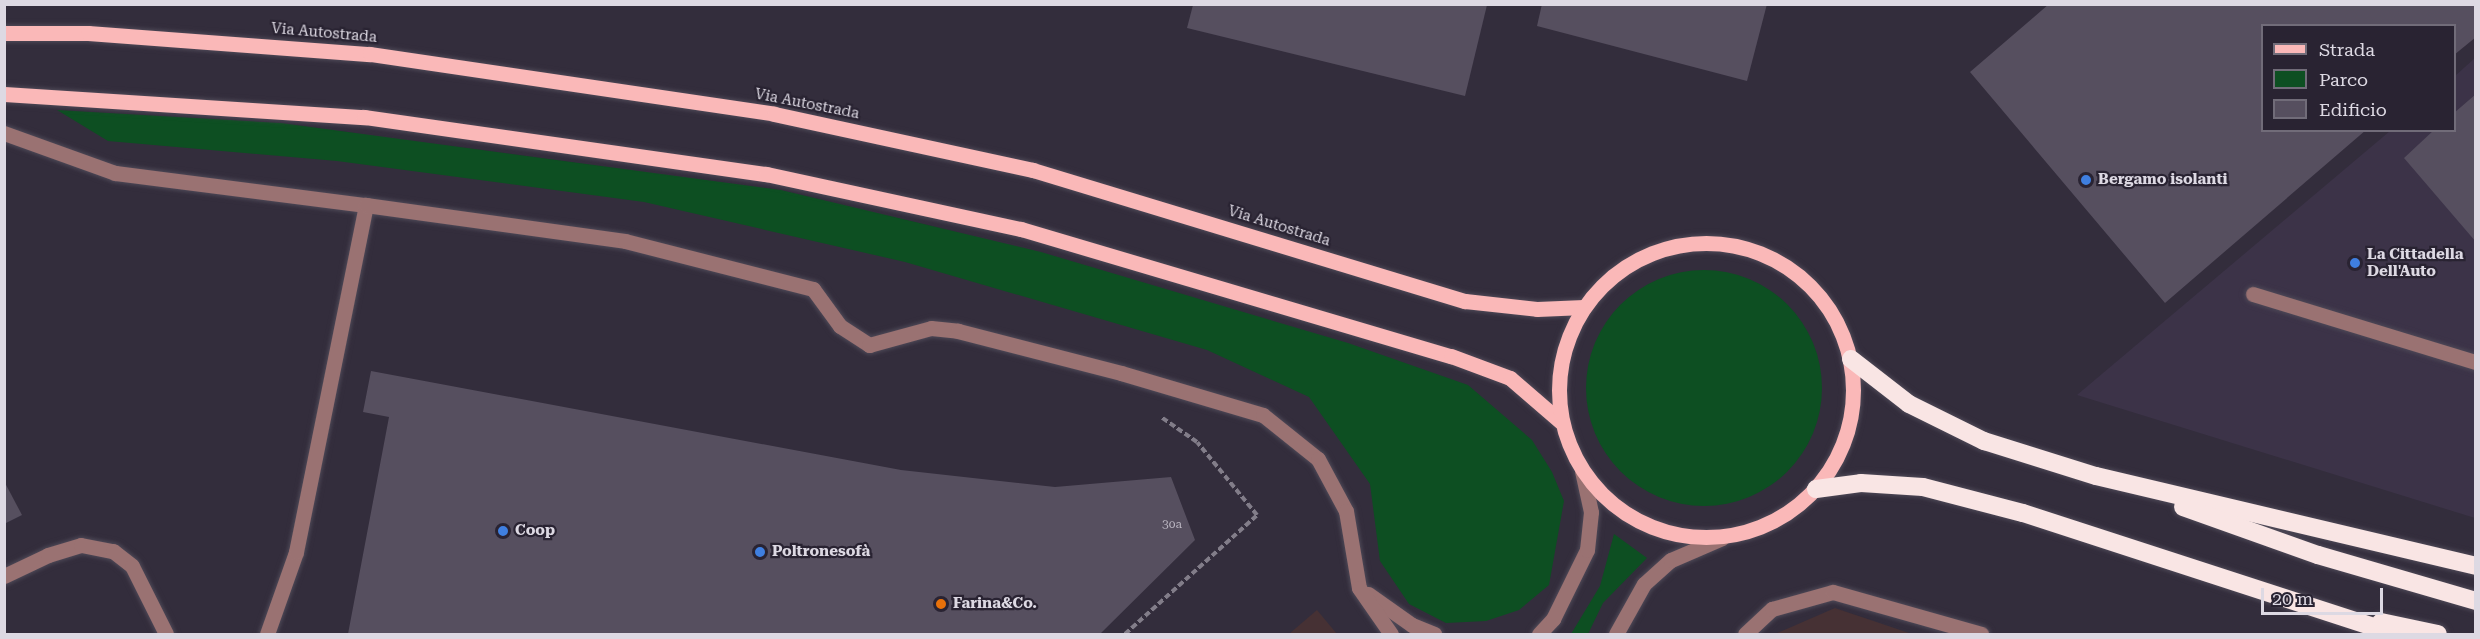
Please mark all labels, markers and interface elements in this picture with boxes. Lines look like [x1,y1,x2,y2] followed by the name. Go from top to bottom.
[270,19,378,47] street label: Via Autostrada
[2261,24,2456,132] legend
[2319,39,2375,60] text: Strada
[2319,69,2368,90] text: Parco
[753,85,861,123] street label: Via Autostrada
[2319,99,2387,120] text: Edificio
[2098,171,2227,189] place label: Bergamo isolanti
[2079,173,2093,187] marker: Bergamo isolanti
[1226,202,1332,250] street label: Via Autostrada
[2367,245,2463,280] place label: La Cittadella Dell'Auto
[2348,256,2362,270] marker: La Cittadella Dell'Auto
[1162,518,1182,532] house number: 30a
[515,522,555,540] place label: Coop
[496,524,510,538] marker: Coop
[772,543,870,561] place label: Poltronesofà
[753,545,767,559] marker: Poltronesofà
[2264,576,2386,614] scale bar
[2272,588,2313,609] text: 20 m
[953,595,1037,613] place label: Farina&Co.
[934,597,948,611] marker: Farina&Co.

